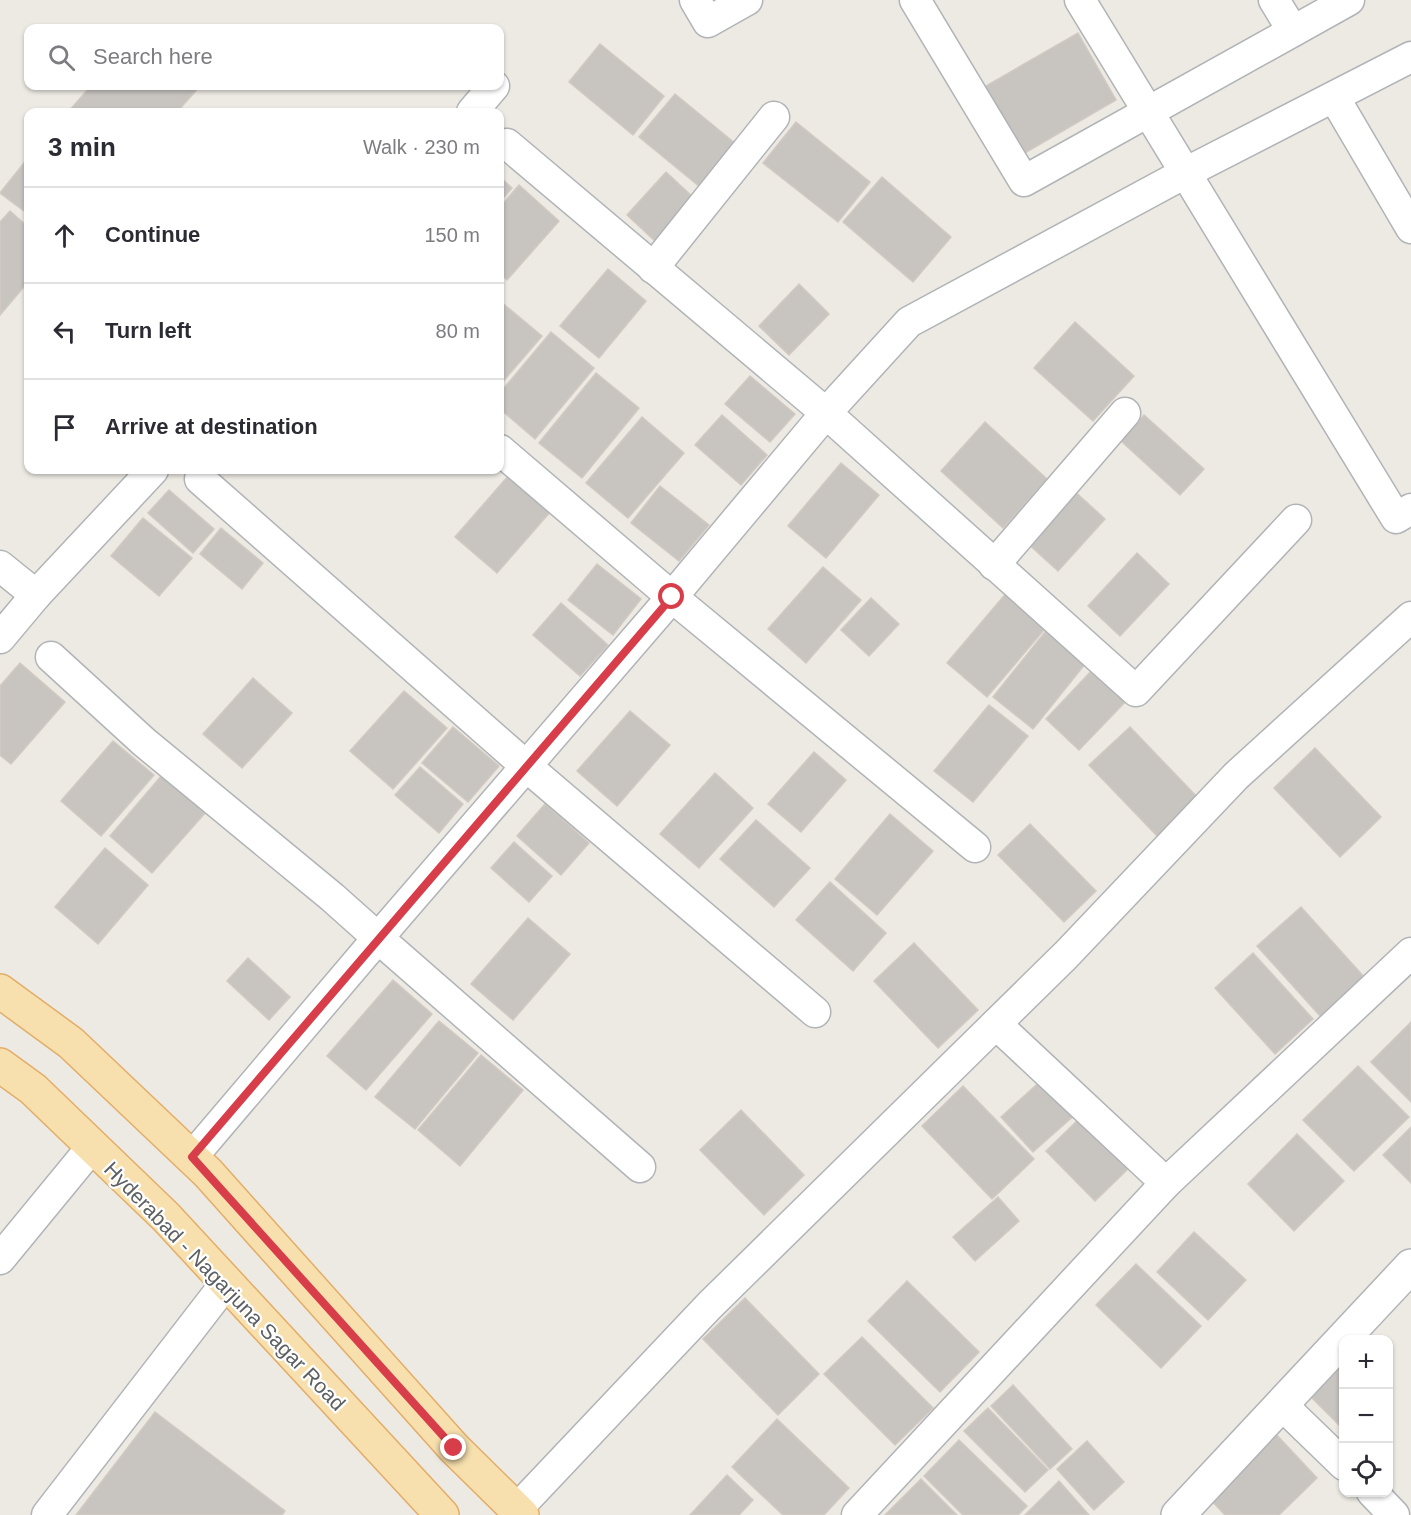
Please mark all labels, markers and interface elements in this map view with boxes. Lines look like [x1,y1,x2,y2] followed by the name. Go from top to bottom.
[24,24,504,90] search box
[45,41,78,74] icon: search
[93,44,213,69] text: Search here
[48,132,116,162] text: 3 min
[363,136,480,158] text: Walk · 230 m
[48,219,81,252] icon: ahead
[105,222,200,247] text: Continue
[424,224,480,246] text: 150 m
[48,315,81,348] icon: left
[105,318,191,343] text: Turn left
[436,320,480,342] text: 80 m
[48,411,81,444] icon: arrive
[105,414,318,439] text: Arrive at destination
[658,583,684,609] route start
[100,1157,350,1415] street label: Hyderabad - Nagarjuna Sagar Road
[1339,1335,1393,1497] map controls
[1339,1335,1393,1389] button: +
[1339,1389,1393,1443] button: −
[440,1434,466,1460] route end
[1339,1443,1393,1497] button: locate

